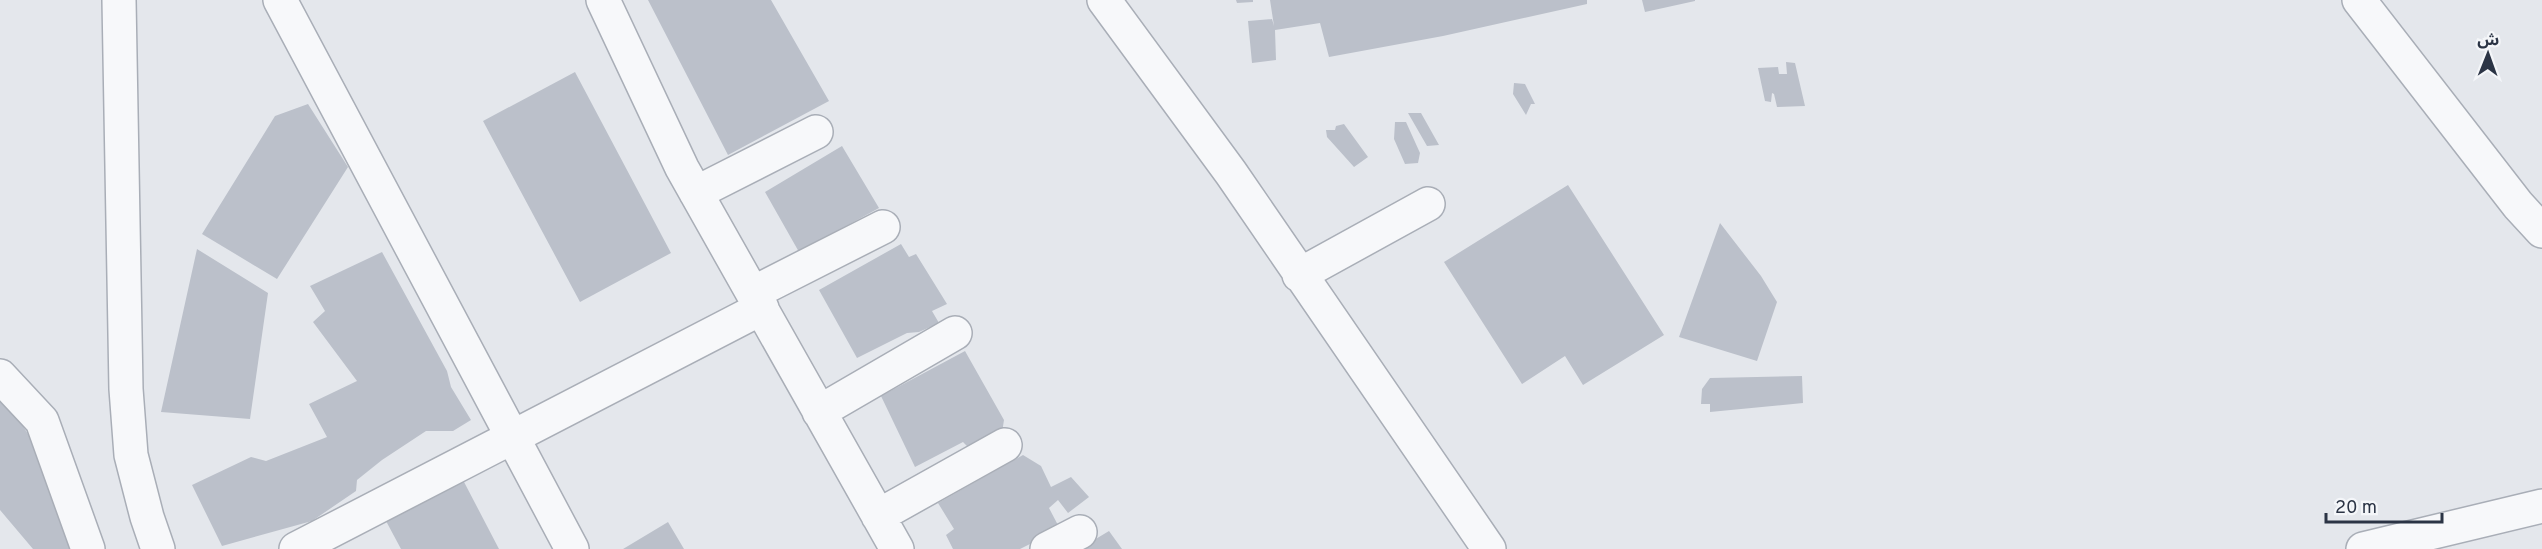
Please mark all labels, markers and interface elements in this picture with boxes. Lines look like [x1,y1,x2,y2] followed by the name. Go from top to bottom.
[2458,24,2518,84] north arrow
[2477,31,2499,51] text: ش
[2326,486,2442,524] scale bar
[2335,497,2377,520] text: 20 m

